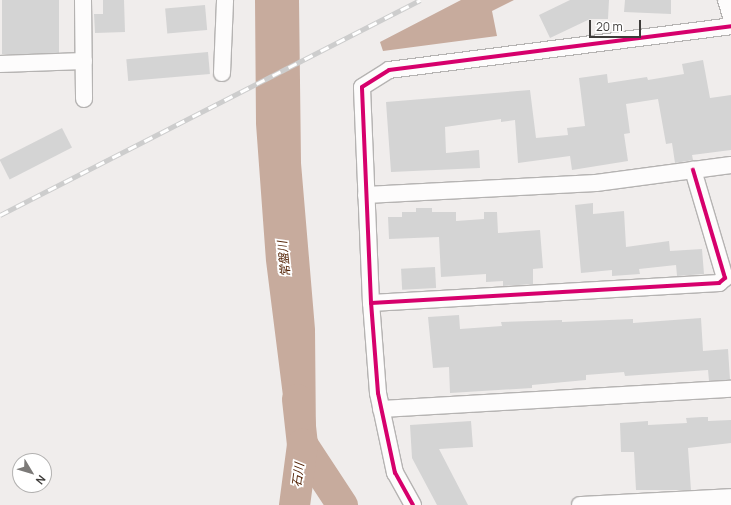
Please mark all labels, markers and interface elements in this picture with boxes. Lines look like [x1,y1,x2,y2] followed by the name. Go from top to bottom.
[591,12,643,38] scale bar
[596,18,623,35] text: 20 m
[275,240,293,278] water label: 常盤川
[12,453,52,493] north arrow
[289,462,307,488] water label: 石川
[33,472,49,488] text: N

